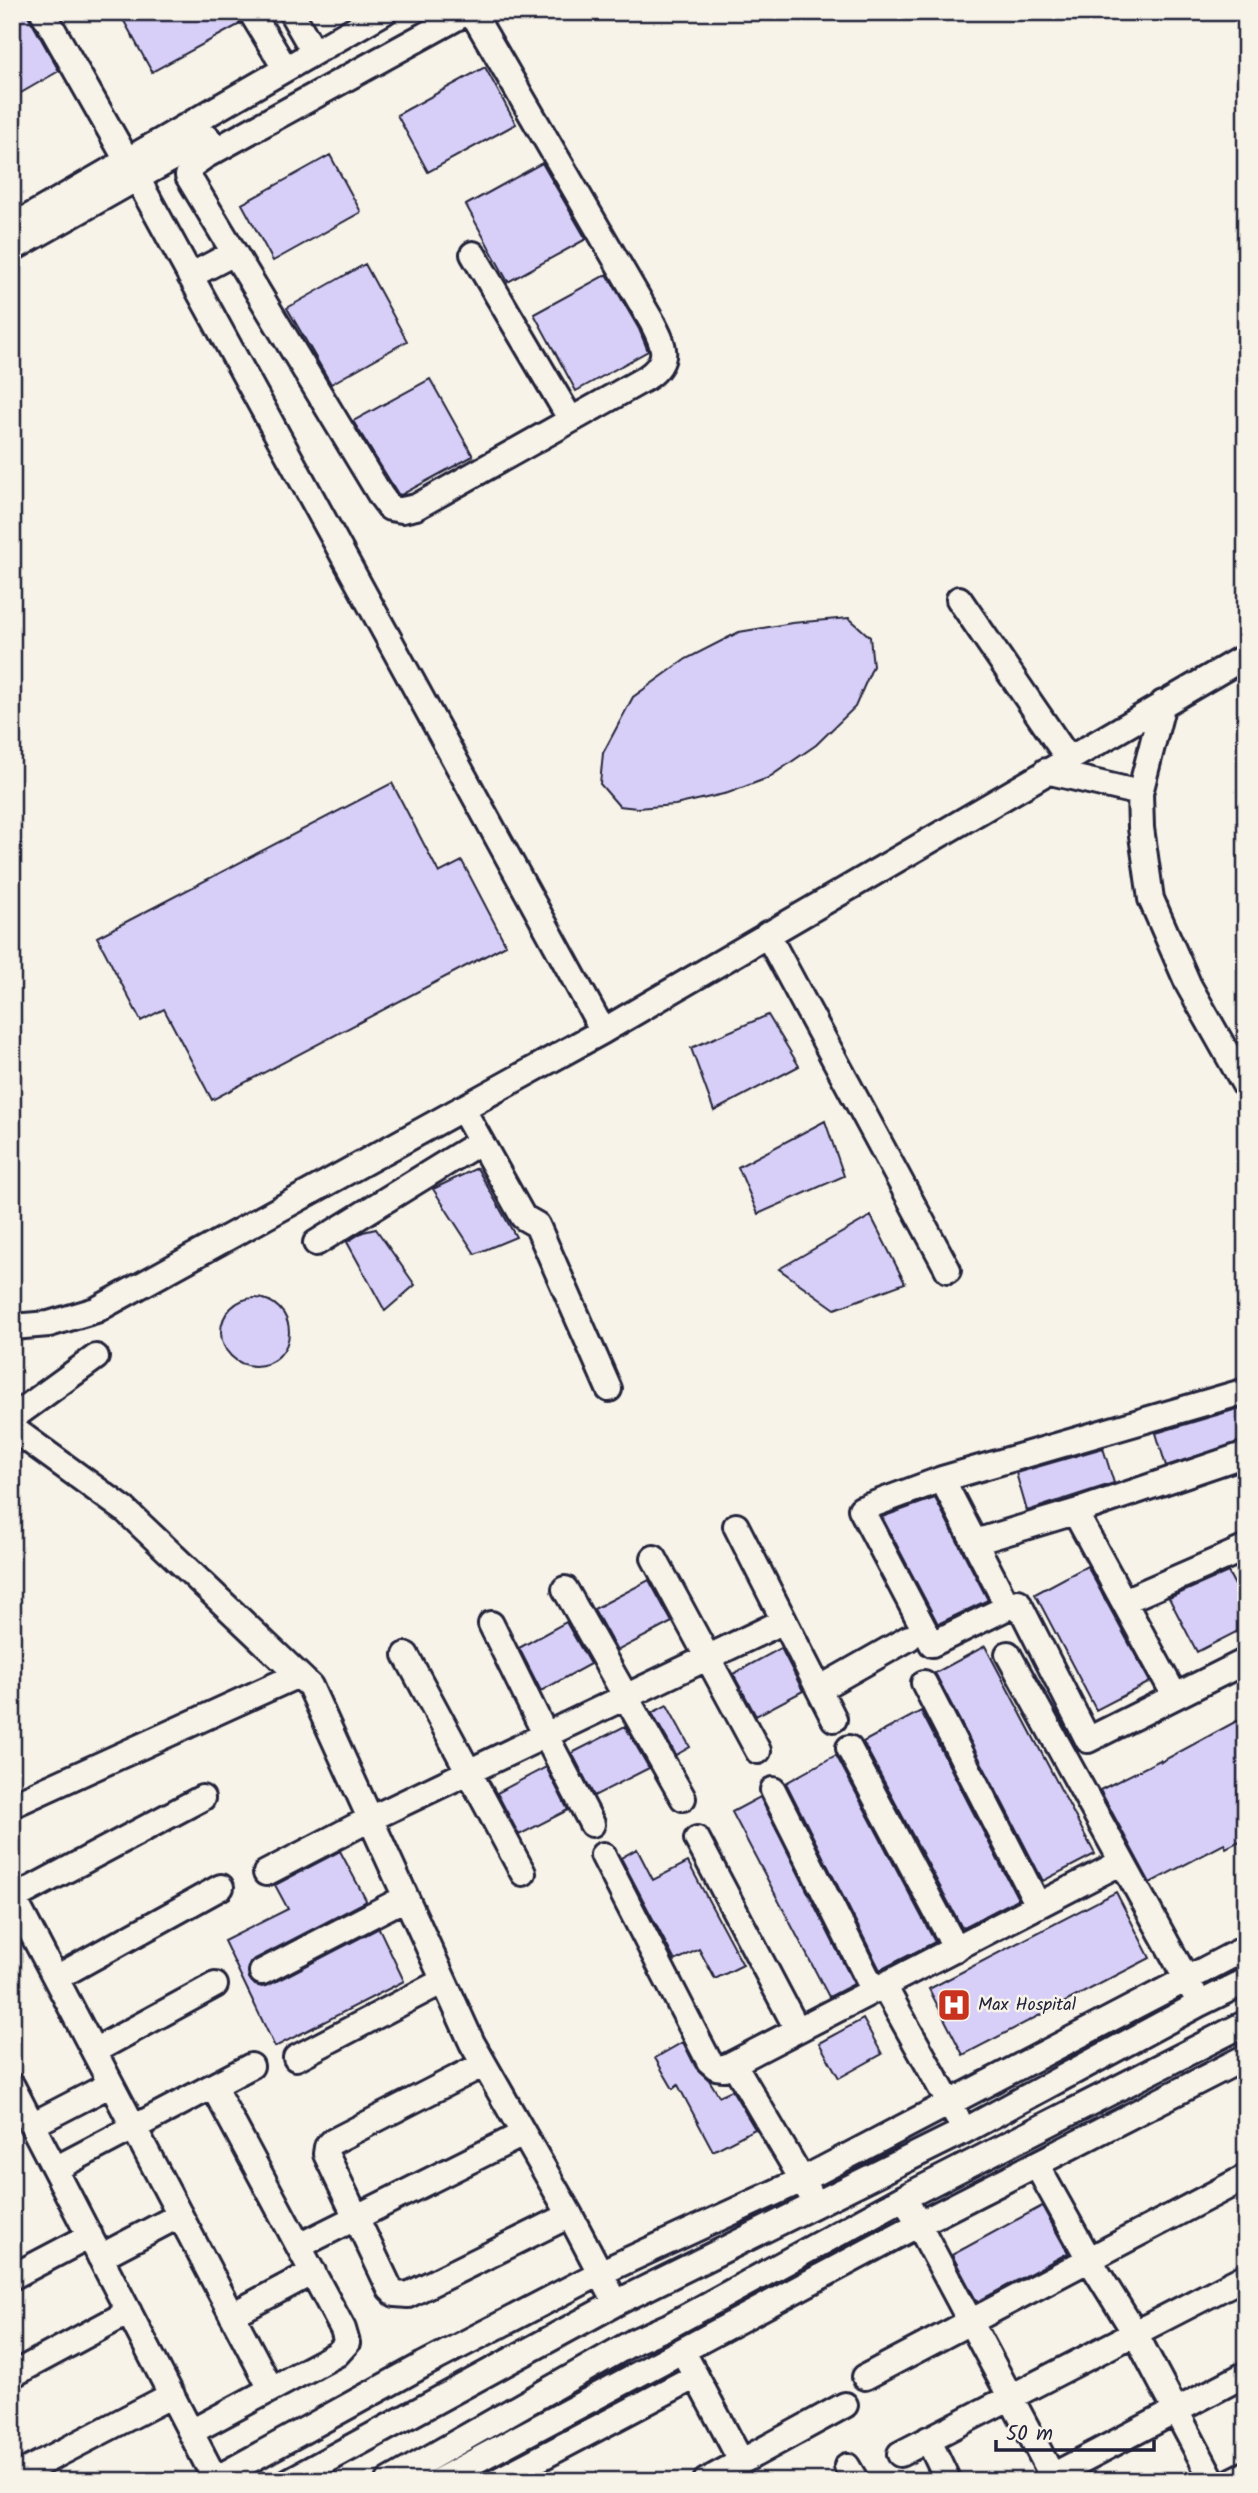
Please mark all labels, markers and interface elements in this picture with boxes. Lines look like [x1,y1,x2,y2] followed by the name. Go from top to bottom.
[935,1986,973,2024] hospital icon: Max Hospital
[978,1991,1077,2020] place label: Max Hospital
[996,2409,1153,2453] scale bar
[1006,2418,1053,2451] text: 50 m

